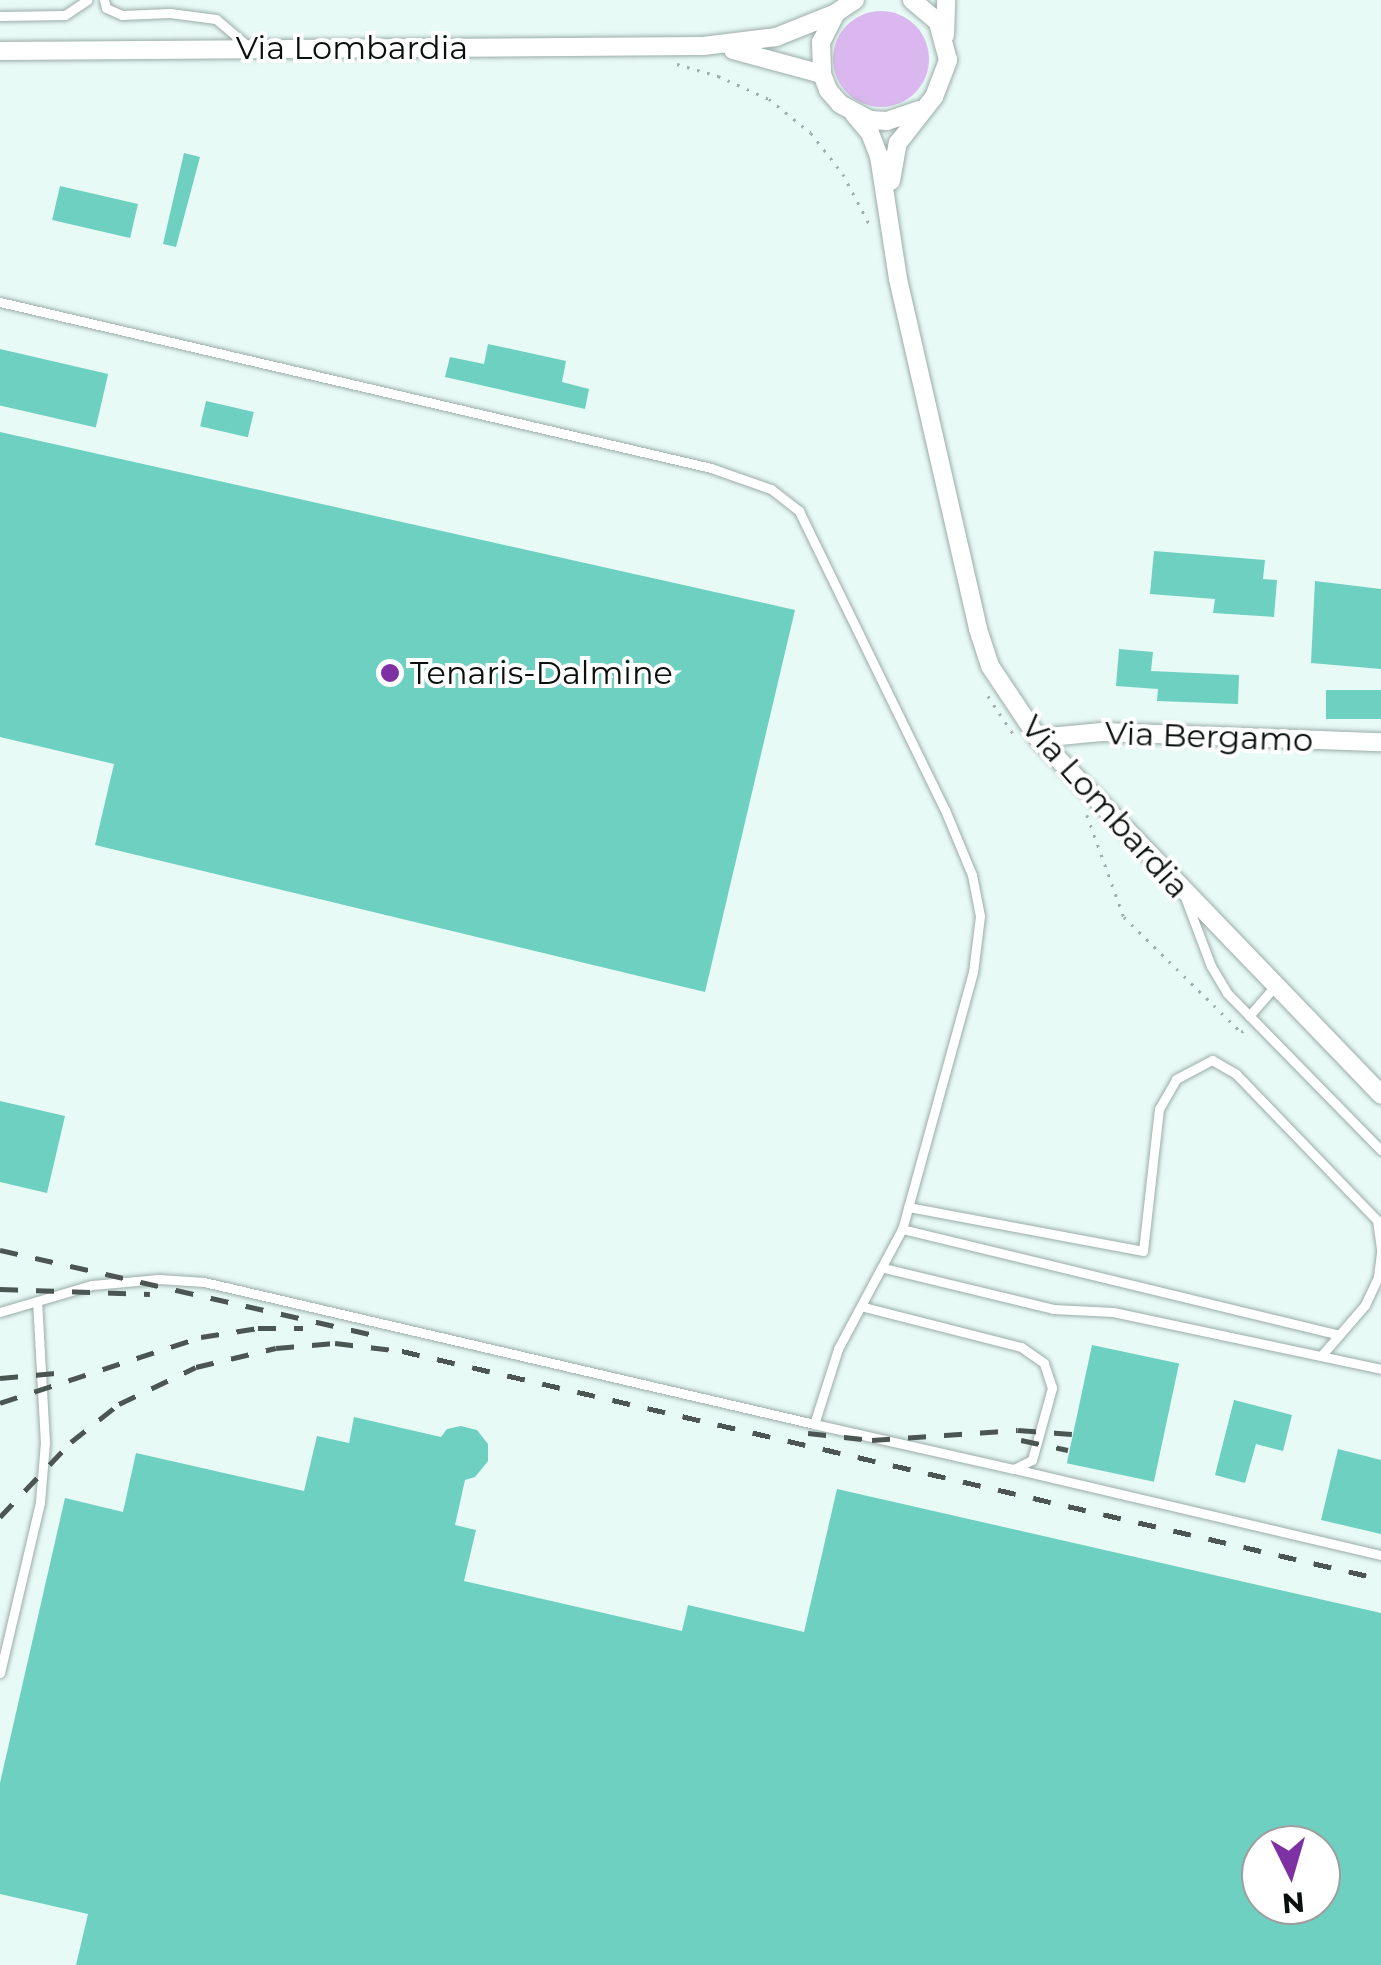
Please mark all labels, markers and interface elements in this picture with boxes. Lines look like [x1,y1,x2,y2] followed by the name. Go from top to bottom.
[236,29,468,67] street label: Via Lombardia
[410,654,673,692] place label: Tenaris-Dalmine
[379,662,401,684] marker: Tenaris-Dalmine
[1013,708,1197,906] street label: Via Lombardia
[1104,714,1314,760] street label: Via Bergamo
[1241,1825,1341,1925] north arrow
[1281,1885,1306,1921] text: N

